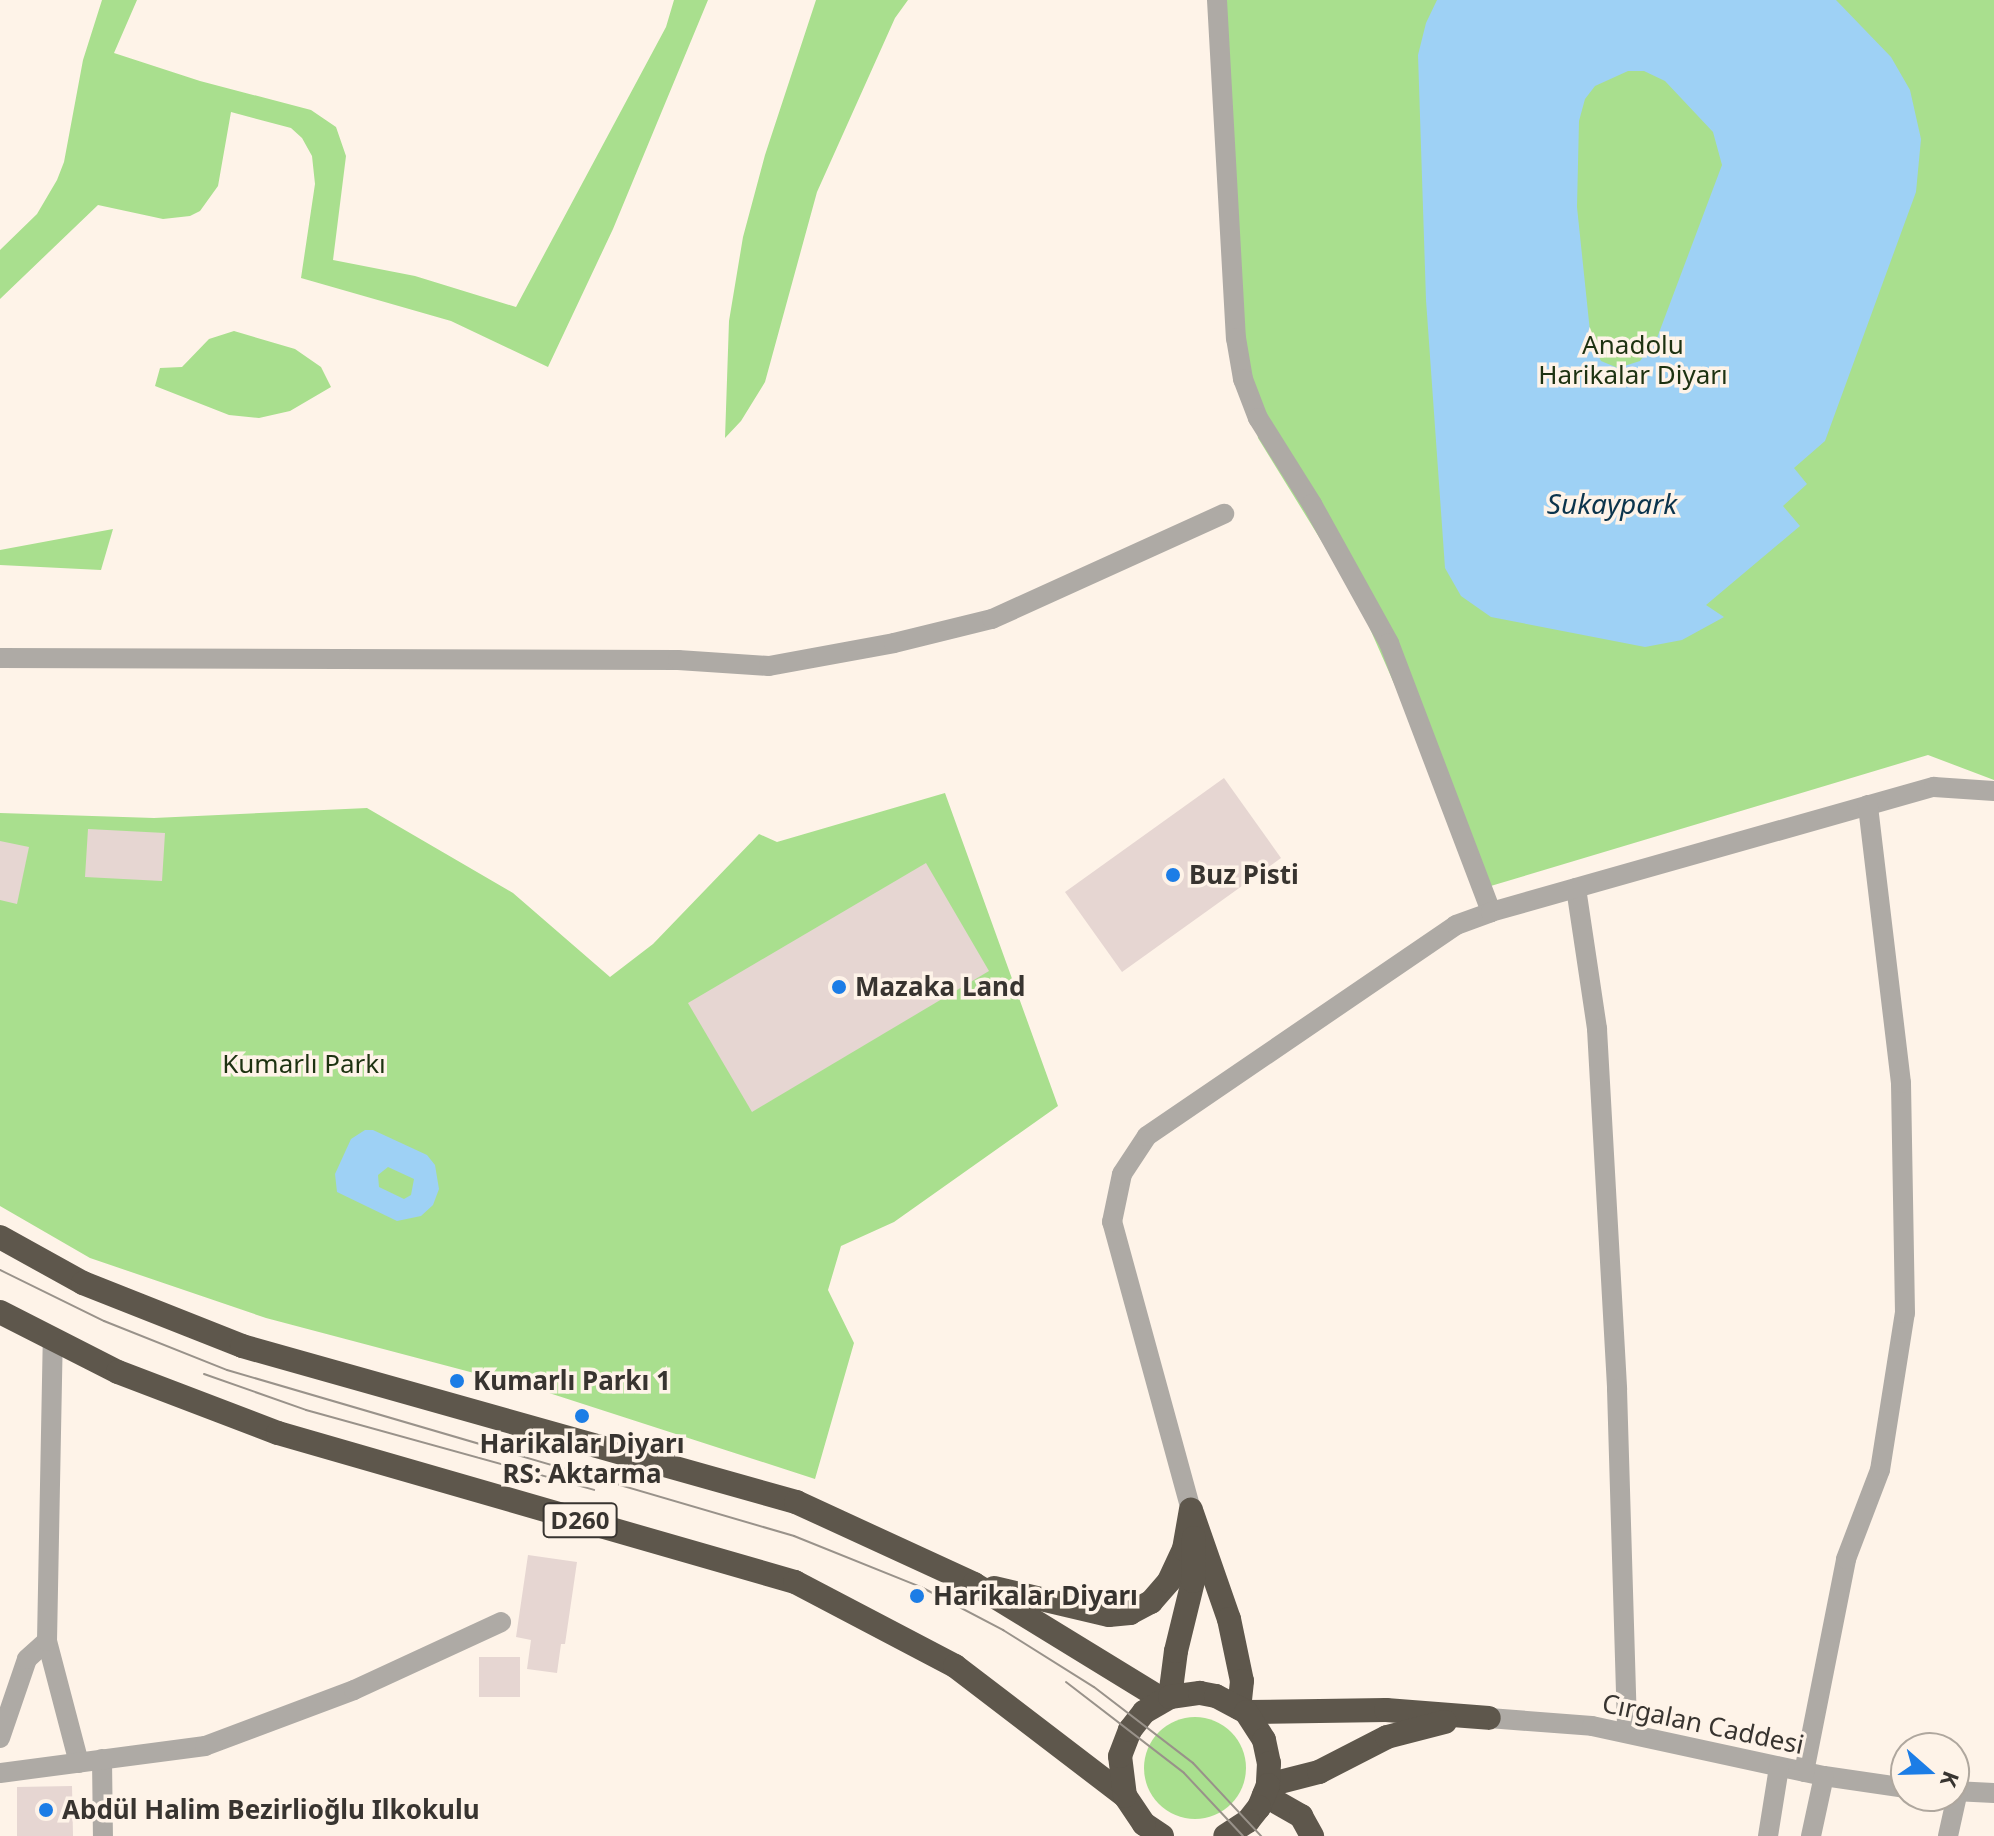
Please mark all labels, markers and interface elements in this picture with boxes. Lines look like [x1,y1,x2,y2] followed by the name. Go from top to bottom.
[1538,329,1728,390] park label: Anadolu Harikalar Diyarı
[1547,486,1677,520] water label: Sukaypark
[1189,859,1299,891] place label: Buz Pisti
[1164,866,1182,884] marker: Buz Pisti
[855,971,1025,1003] place label: Mazaka Land
[830,978,848,996] marker: Mazaka Land
[222,1048,386,1080] park label: Kumarlı Parkı
[473,1365,671,1397] place label: Kumarlı Parkı 1
[448,1372,466,1390] marker: Kumarlı Parkı 1
[573,1407,591,1425] marker: Harikalar Diyarı RS: Aktarma
[480,1428,684,1490] place label: Harikalar Diyarı RS: Aktarma
[542,1500,618,1540] road number: D260
[933,1580,1138,1612] place label: Harikalar Diyarı
[908,1587,926,1605] marker: Harikalar Diyarı
[1599,1687,1807,1761] street label: Cırgalan Caddesi
[1890,1732,1970,1812] north arrow
[1934,1768,1967,1792] text: K
[62,1794,480,1826] place label: Abdül Halim Bezirlioğlu Ilkokulu
[37,1801,55,1819] marker: Abdül Halim Bezirlioğlu Ilkokulu

